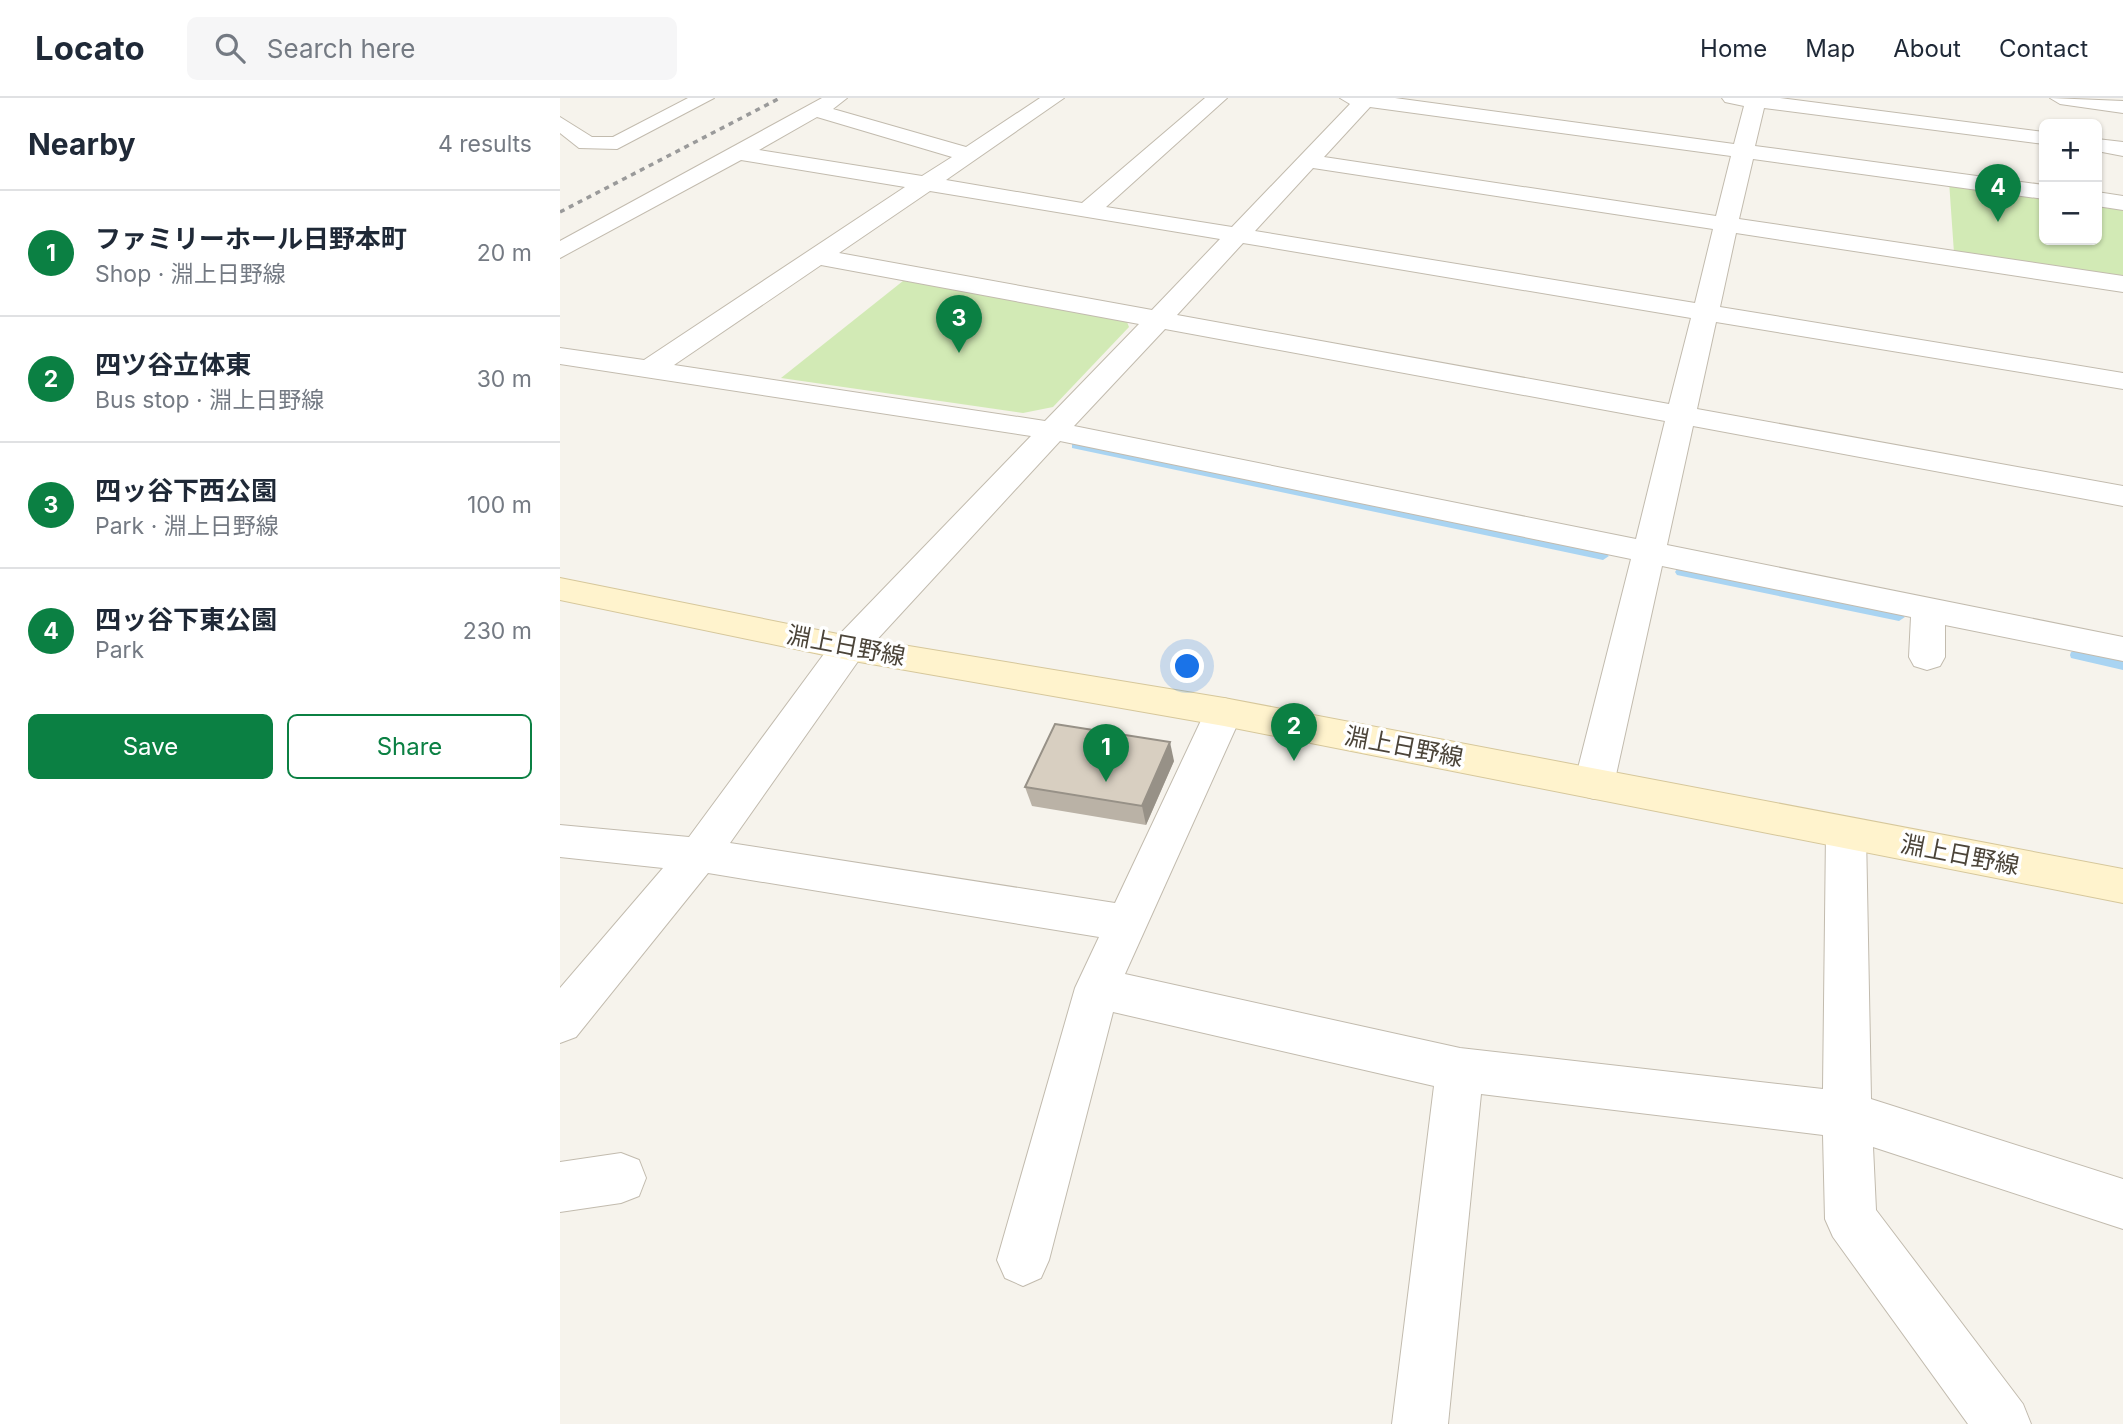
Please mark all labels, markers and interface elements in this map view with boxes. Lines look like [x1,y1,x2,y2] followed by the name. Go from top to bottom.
[187,17,677,80] search box
[35,28,145,68] text: Locato
[211,29,249,67] icon: search
[267,33,415,64] text: Search here
[1700,34,1767,63] text: Home
[1805,34,1855,63] text: Map
[1893,34,1961,63] text: About
[1999,34,2088,63] text: Contact
[2039,119,2102,245] map controls
[2039,119,2102,182] button: +
[28,126,136,162] text: Nearby
[438,130,532,158] text: 4 results
[1975,164,2021,222] pin: 4
[2039,182,2102,245] button: −
[95,223,407,254] text: ファミリーホール日野本町
[46,239,56,267] text: 1
[477,239,532,267] text: 20 m
[95,260,286,288] text: Shop · 淵上日野線
[936,295,982,353] pin: 3
[95,349,251,380] text: 四ツ谷立体東
[44,365,58,393] text: 2
[477,365,532,393] text: 30 m
[95,386,324,414] text: Bus stop · 淵上日野線
[95,475,277,506] text: 四ッ谷下西公園
[44,491,58,519] text: 3
[467,491,532,519] text: 100 m
[95,512,279,540] text: Park · 淵上日野線
[95,604,277,635] text: 四ッ谷下東公園
[43,617,59,645] text: 4
[463,617,532,645] text: 230 m
[784,620,908,671] street label: 淵上日野線
[95,636,144,664] text: Park
[1170,649,1204,683] your location
[1271,703,1317,761] pin: 2
[28,714,273,779] button: Save
[287,714,532,779] button: Share
[1342,721,1466,772] street label: 淵上日野線
[1083,724,1129,782] pin: 1
[1898,829,2022,880] street label: 淵上日野線

